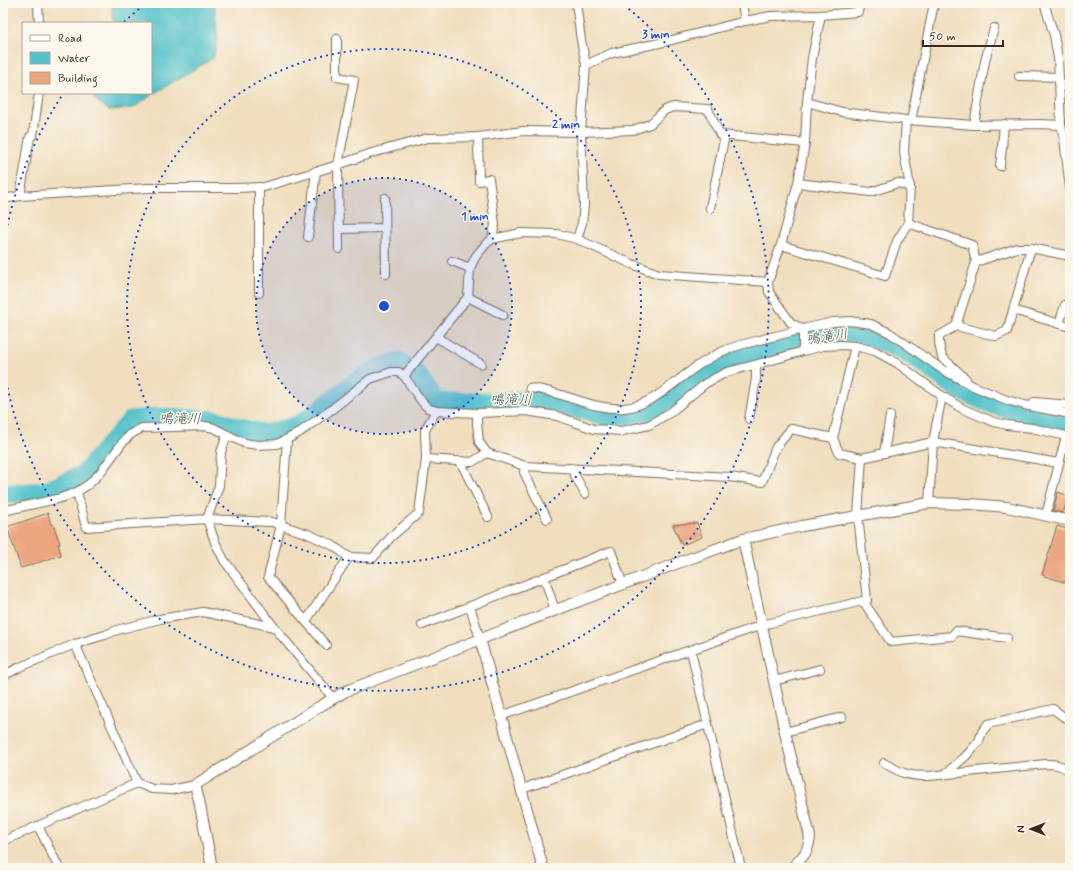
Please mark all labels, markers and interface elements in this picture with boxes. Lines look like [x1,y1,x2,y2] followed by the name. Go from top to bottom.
[22,22,152,94] legend
[923,22,1003,48] scale bar
[642,27,670,43] text: 3 min
[929,29,956,45] text: 50 m
[58,31,82,47] text: Road
[58,51,90,67] text: Water
[58,71,98,88] text: Building
[552,117,580,133] text: 2 min
[461,209,489,225] text: 1 min
[377,299,391,313] centre of rings
[805,325,849,349] water label: 鳴滝川
[490,391,532,409] water label: 鳴滝川
[159,410,201,428] water label: 鳴滝川
[1011,809,1051,849] north arrow
[1015,825,1029,833] text: N

